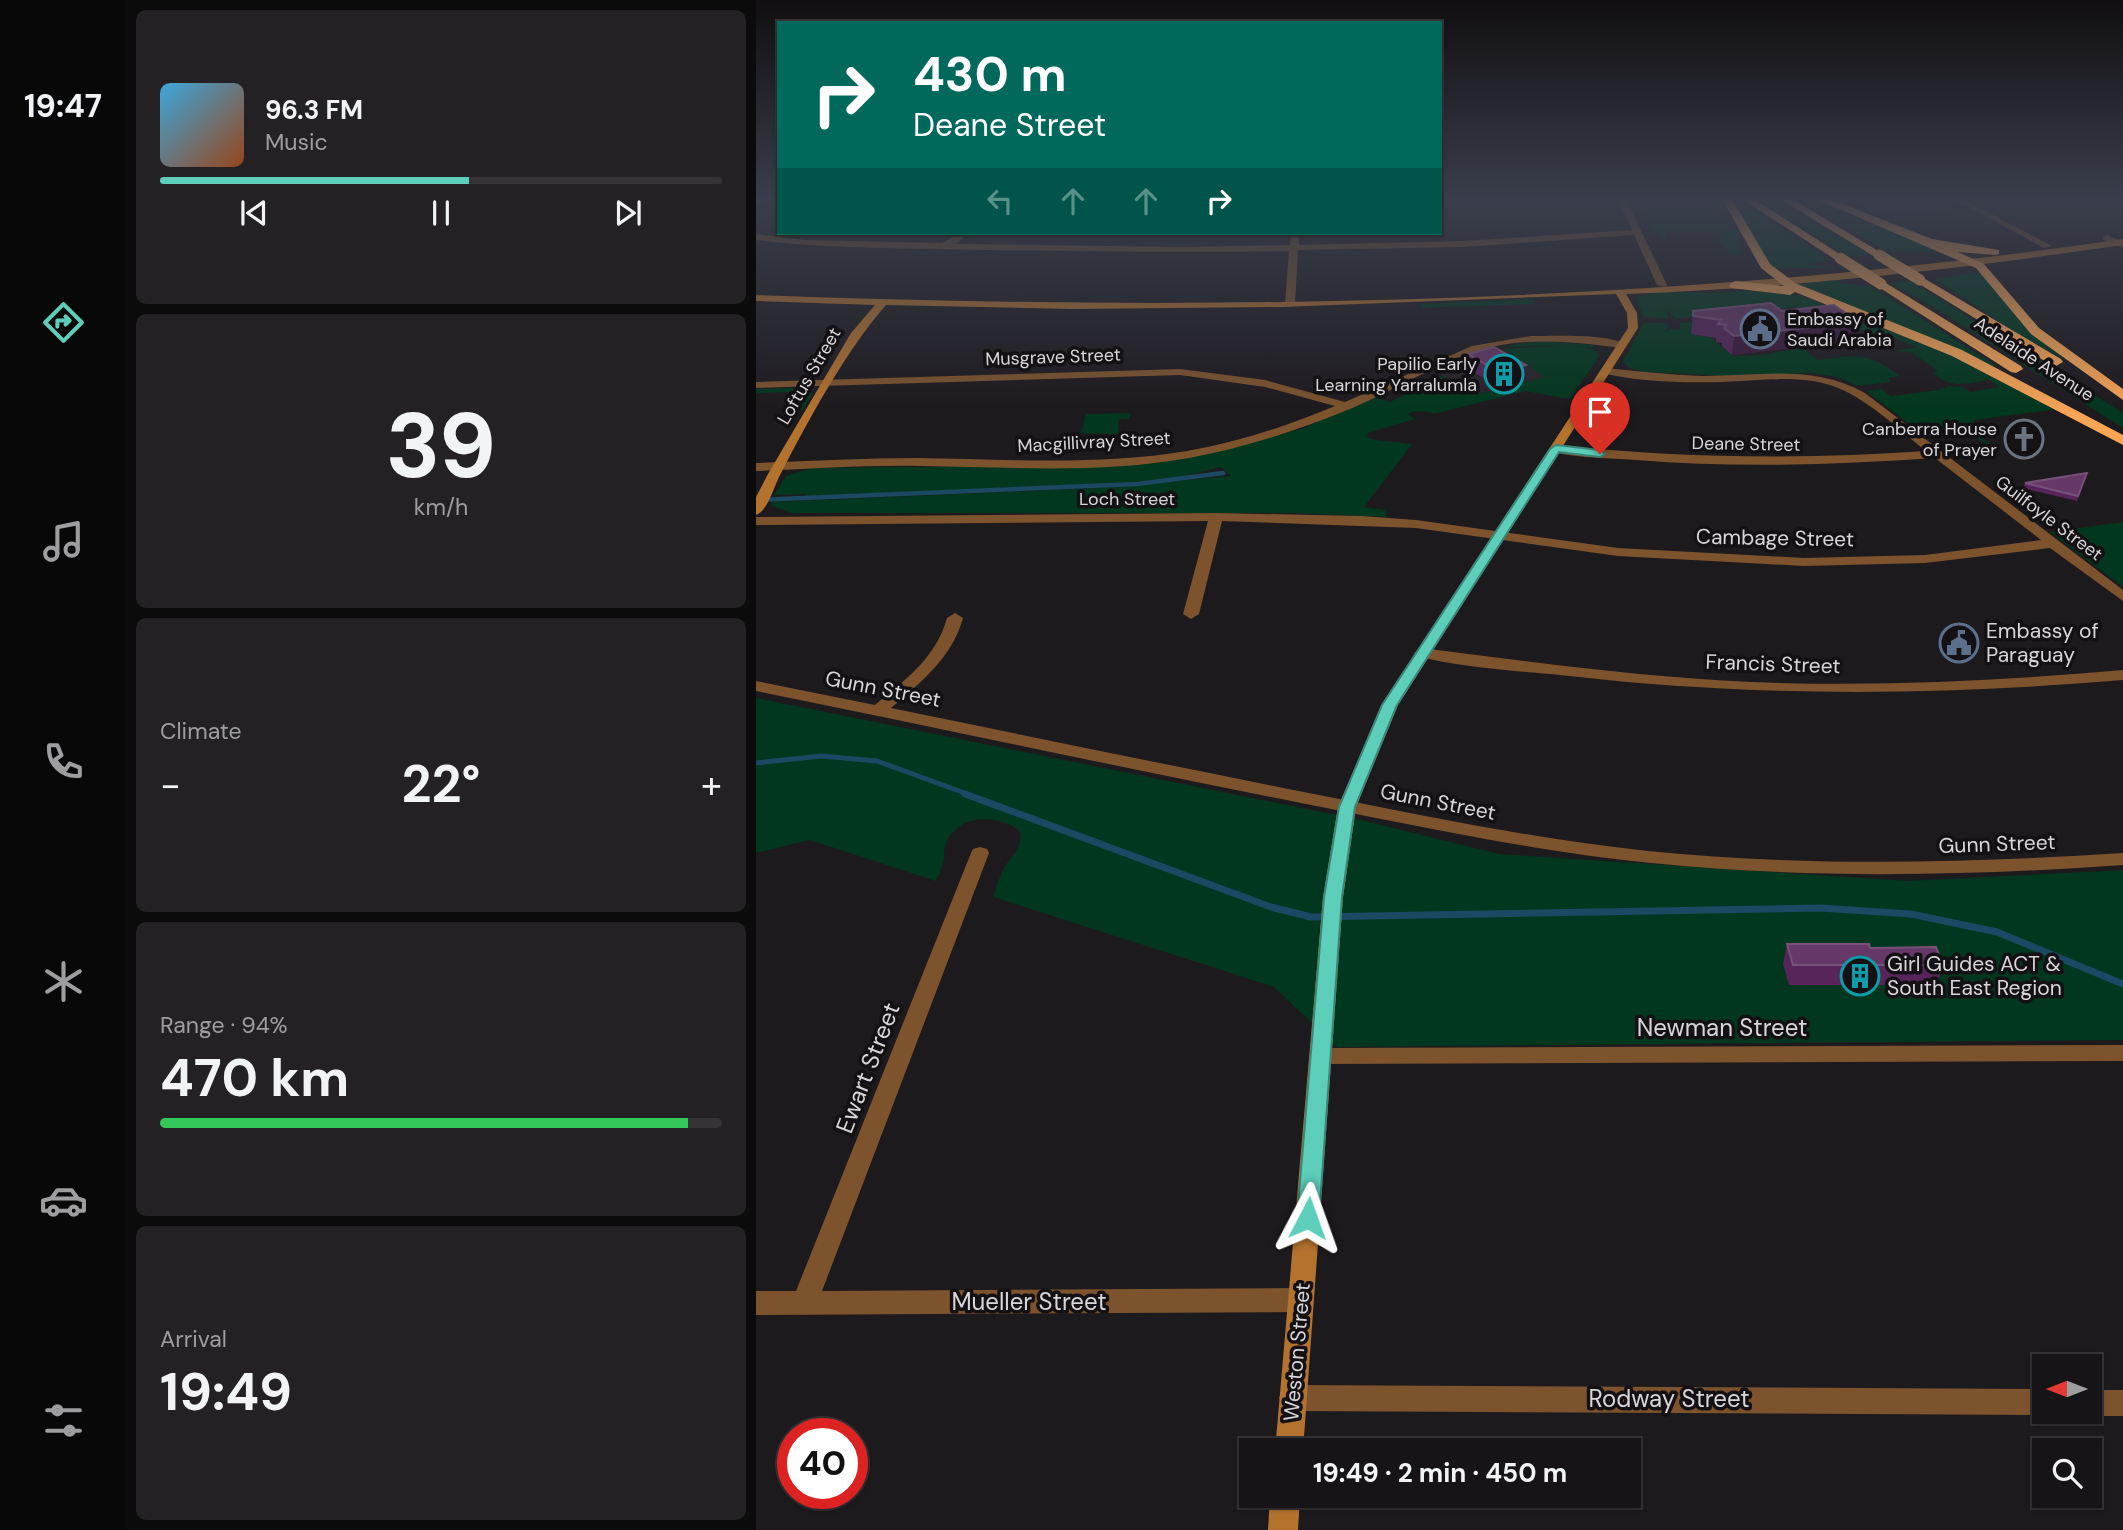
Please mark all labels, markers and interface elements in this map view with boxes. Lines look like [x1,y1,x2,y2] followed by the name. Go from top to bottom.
[913,42,1067,106] text: 430 m
[798,49,889,140] icon: right
[24,85,102,127] text: 19:47
[265,93,363,127] text: 96.3 FM
[913,104,1106,146] text: Deane Street
[265,127,328,157] text: Music
[981,182,1019,220] icon: left
[1054,182,1092,220] icon: ahead
[1127,182,1165,220] icon: ahead
[1200,182,1238,220] icon: right
[235,194,273,232] icon: previous
[422,194,460,232] icon: pause
[609,194,647,232] icon: next
[39,298,88,347] icon: directions
[1787,307,1892,352] place label: Embassy of Saudi Arabia
[1739,308,1781,350] public building icon: Embassy of Saudi Arabia
[1969,311,2099,407] street label: Adelaide Avenue
[772,323,846,429] street label: Loftus Street
[985,343,1121,371] street label: Musgrave Street
[1315,352,1477,397] place label: Papilio Early Learning Yarralumla
[1483,353,1525,395] building icon: Papilio Early Learning Yarralumla
[1570,382,1630,454] pin
[386,387,496,505] text: 39
[1581,393,1619,431] icon: arrive
[1862,417,1997,462] place label: Canberra House of Prayer
[2003,418,2045,460] church icon: Canberra House of Prayer
[1017,426,1171,458] street label: Macgillivray Street
[1691,431,1801,457] street label: Deane Street
[1991,470,2107,566] street label: Guilfoyle Street
[1079,487,1175,511] street label: Loch Street
[414,492,468,522] text: km/h
[39,517,88,566] icon: music
[1696,523,1854,553] street label: Cambage Street
[1986,617,2099,669] place label: Embassy of Paraguay
[1938,622,1980,664] public building icon: Embassy of Paraguay
[1705,648,1841,680] street label: Francis Street
[823,664,943,714] street label: Gunn Street
[160,716,242,746] text: Climate
[39,737,88,786] icon: phone
[402,750,480,818] text: 22°
[160,760,181,810] text: −
[701,760,722,810] text: +
[1378,777,1498,827] street label: Gunn Street
[1938,828,2056,860] street label: Gunn Street
[1887,950,2062,1002] place label: Girl Guides ACT & South East Region
[1839,955,1881,997] building icon: Girl Guides ACT & South East Region
[39,957,88,1006] icon: climate
[828,998,907,1137] street label: Ewart Street
[160,1010,288,1040] text: Range · 94%
[1637,1012,1807,1043] street label: Newman Street
[160,1044,349,1112] text: 470 km
[39,1176,88,1225] icon: car
[1271,1181,1345,1255] position arrow
[1277,1282,1317,1422] street label: Weston Street
[951,1286,1107,1317] street label: Mueller Street
[160,1324,227,1354] text: Arrival
[2032,1354,2102,1424] north arrow
[2032,1354,2102,1508] map controls
[160,1358,292,1426] text: 19:49
[1588,1383,1750,1414] street label: Rodway Street
[39,1396,88,1445] icon: filters
[777,1418,868,1509] speed limit sign: 40
[2032,1438,2102,1508] button: search
[1313,1456,1567,1490] text: 19:49 · 2 min · 450 m

